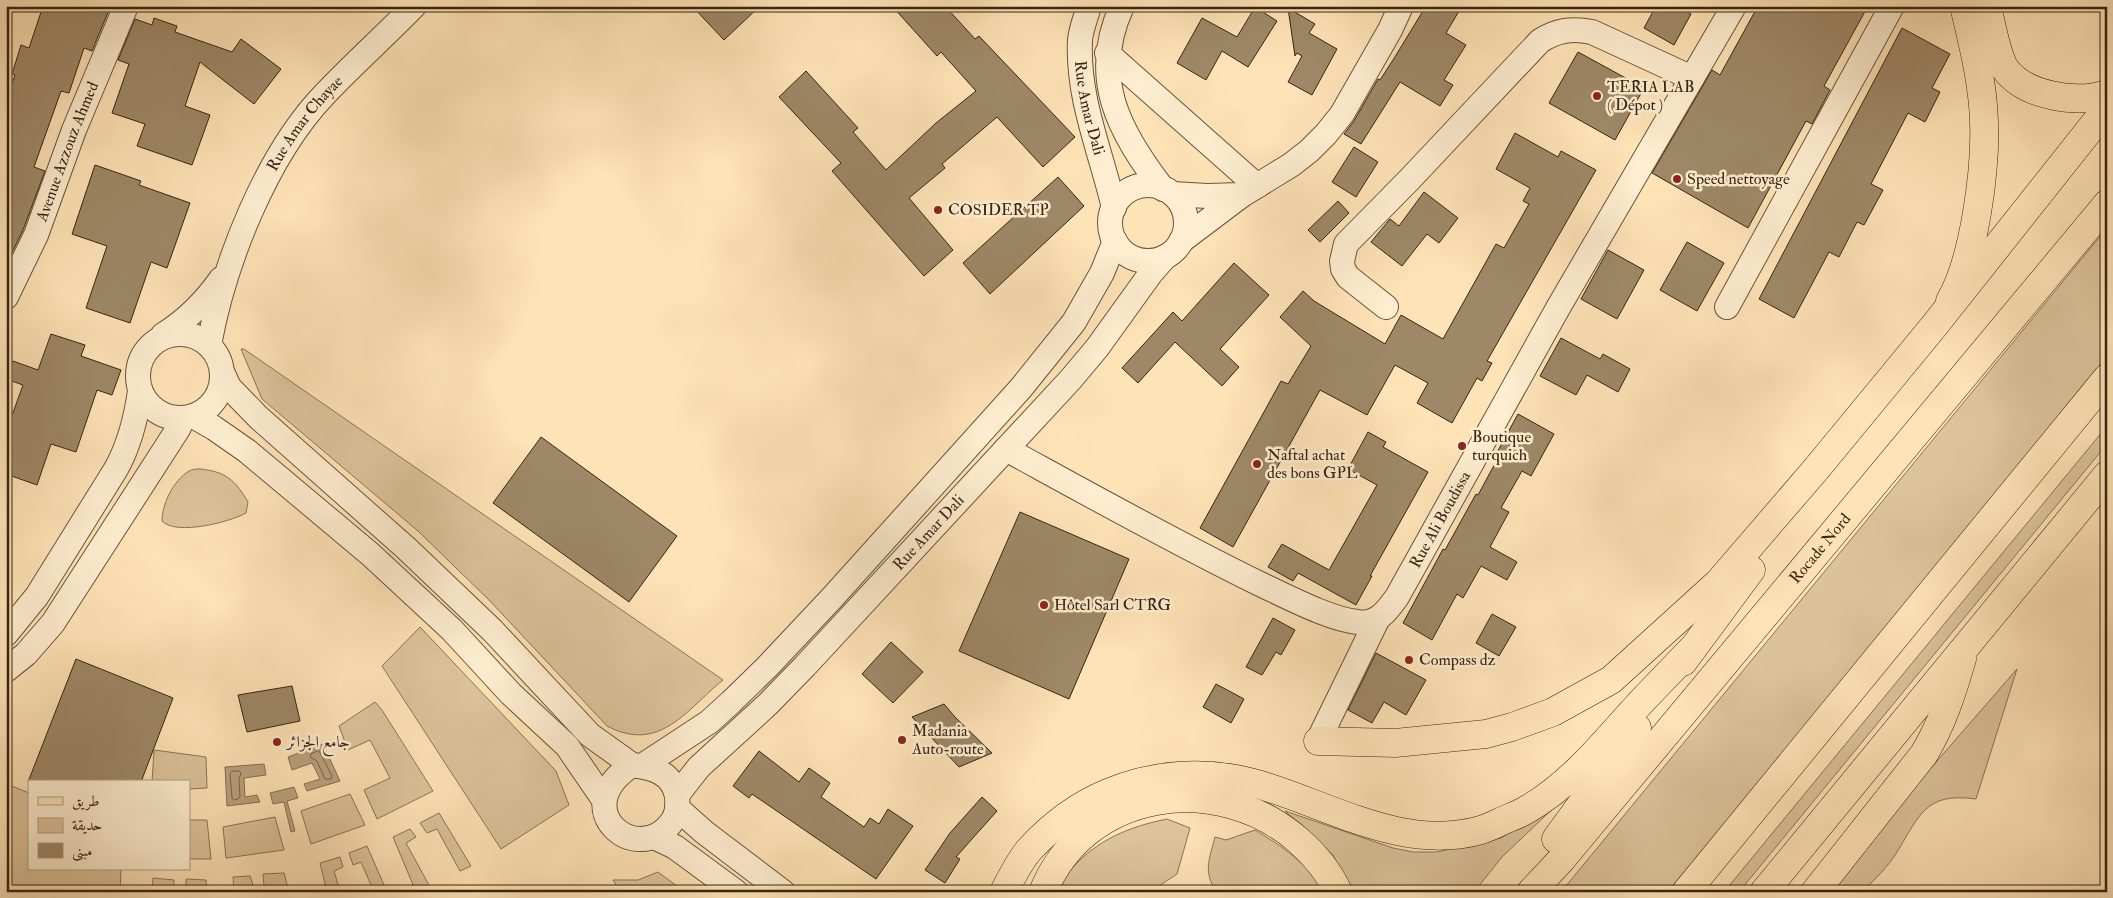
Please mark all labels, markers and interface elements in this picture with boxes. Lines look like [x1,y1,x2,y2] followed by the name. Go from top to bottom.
[1070,60,1109,157] street label: Rue Amar Dali
[262,71,347,175] street label: Rue Amar Chayae
[1607,77,1694,116] place label: TERIA LAB ( Dépot )
[31,79,103,225] street label: Avenue Azzouz Ahmed
[1591,90,1603,102] marker: TERIA LAB ( Dépot )
[1687,169,1790,190] place label: Speed nettoyage
[1671,173,1683,185] marker: Speed nettoyage
[948,200,1049,220] place label: COSIDER TP
[932,204,944,216] marker: COSIDER TP
[1472,427,1531,465] place label: Boutique turquich
[1456,440,1468,452] marker: Boutique turquich
[1267,445,1358,483] place label: Naftal achat des bons GPL
[1251,458,1263,470] marker: Naftal achat des bons GPL
[1405,467,1475,572] street label: Rue Ali Boudissa
[889,491,969,575] street label: Rue Amar Dali
[1785,509,1855,588] street label: Rocade Nord
[1054,595,1171,615] place label: Hôtel Sarl CTRG
[1038,599,1050,611] marker: Hôtel Sarl CTRG
[1419,650,1496,671] place label: Compass dz
[1403,654,1415,666] marker: Compass dz
[911,721,984,759] place label: Madania Auto-route
[285,732,350,757] place label: جامع الجزائر
[896,734,908,746] marker: Madania Auto-route
[271,736,283,748] marker: جامع الجزائر
[28,780,190,870] legend
[72,792,99,811] text: طريق
[72,816,102,835] text: حديقة
[72,842,92,862] text: مبنى

